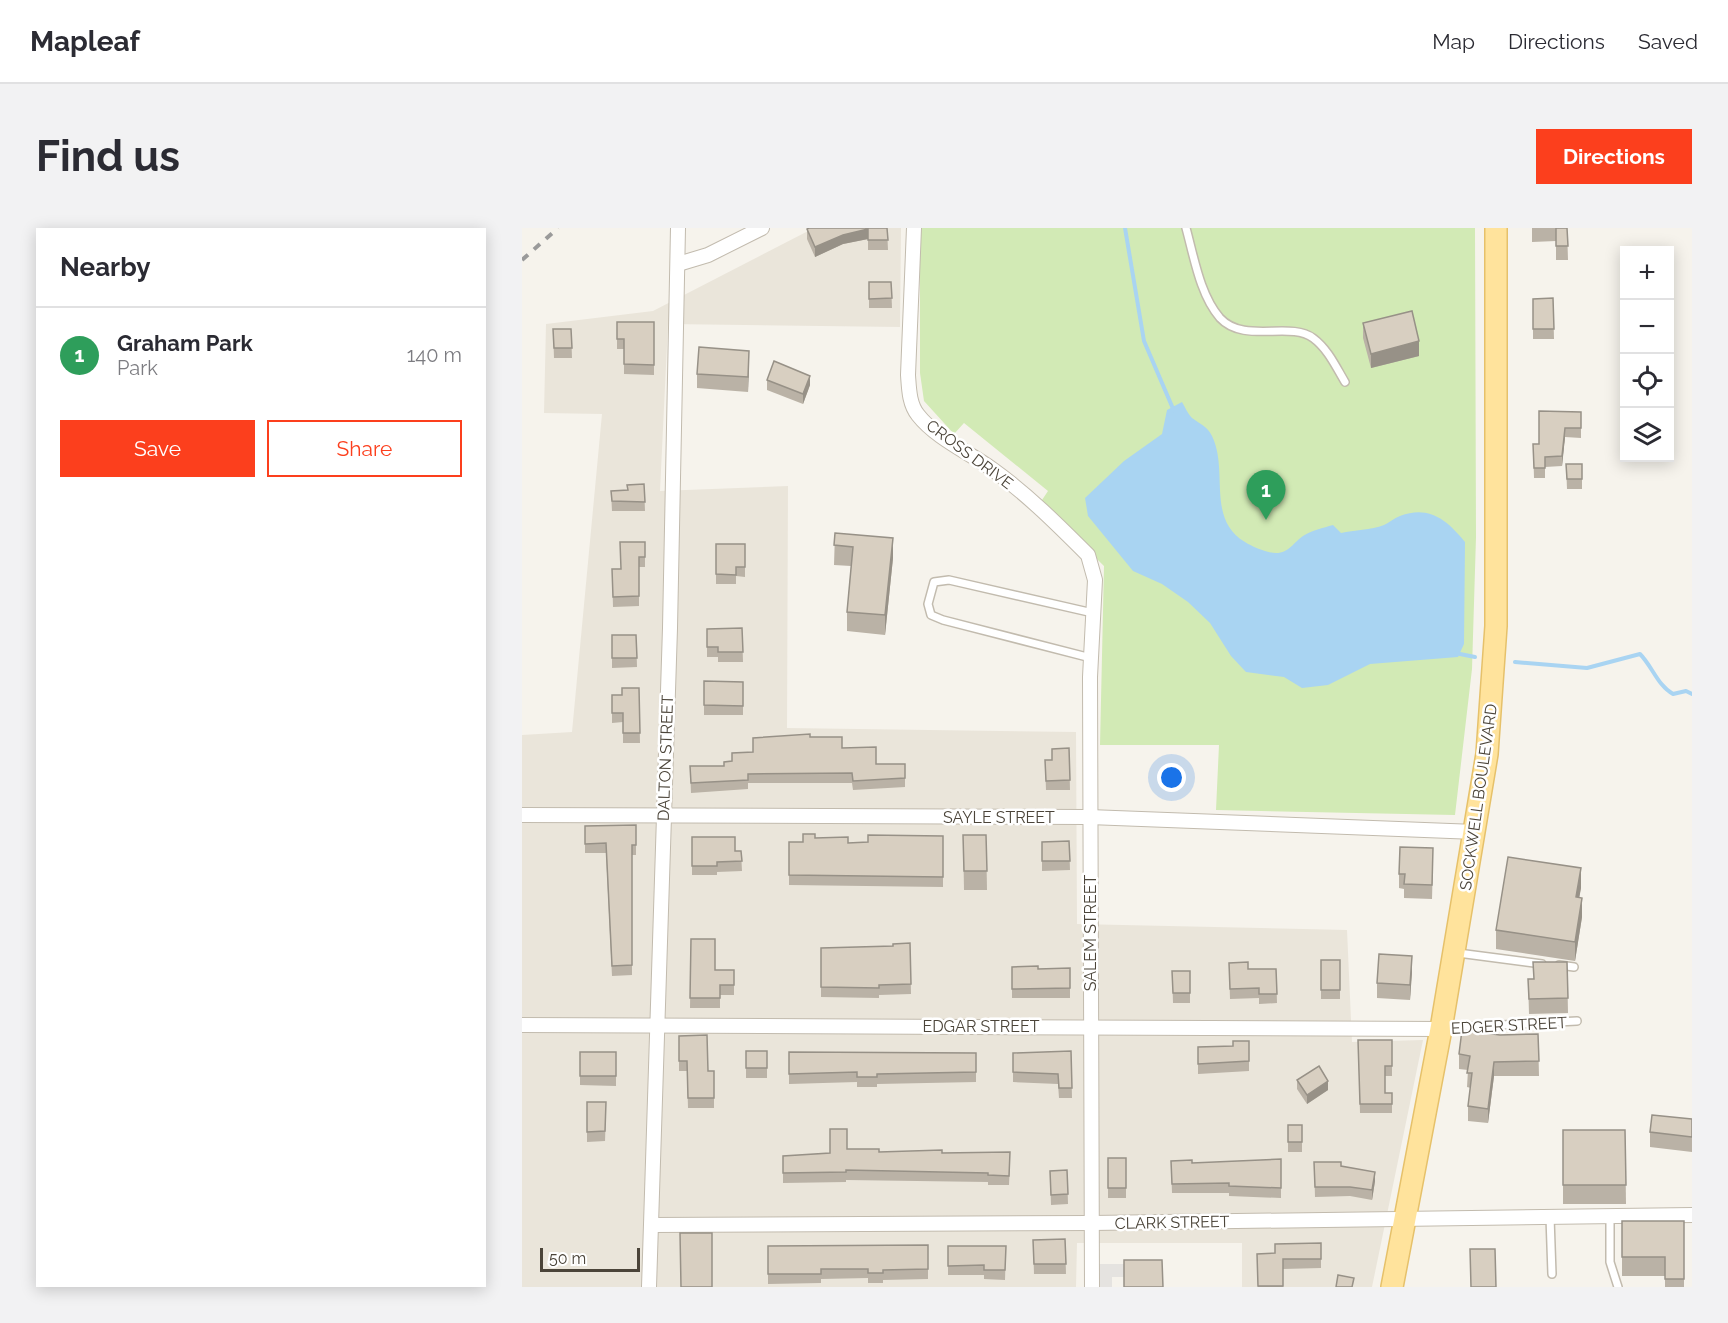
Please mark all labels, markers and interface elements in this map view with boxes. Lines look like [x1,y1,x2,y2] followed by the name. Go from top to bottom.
[30,25,140,58] text: Mapleaf
[1432,29,1475,54] text: Map
[1508,29,1605,54] text: Directions
[1638,29,1698,54] text: Saved
[1536,129,1692,184] button: Directions
[36,132,180,181] text: Find us
[1620,246,1674,462] map controls
[1620,246,1674,300] button: +
[60,252,150,282] text: Nearby
[1620,300,1674,354] button: −
[117,330,253,356] text: Graham Park
[75,343,84,367] text: 1
[407,343,462,367] text: 140 m
[1620,354,1674,408] button: locate
[117,356,158,380] text: Park
[1620,408,1674,462] button: layers
[923,416,1017,493] street label: CROSS DRIVE
[60,420,255,477] button: Save
[267,420,462,477] button: Share
[1246,470,1286,520] pin: 1
[654,694,677,821] street label: DALTON STREET
[1456,703,1501,892] street label: SOCKWELL BOULEVARD
[1157,763,1186,792] your location
[943,808,1055,827] street label: SAYLE STREET
[1081,874,1100,991] street label: SALEM STREET
[1451,1013,1568,1038] street label: EDGER STREET
[922,1017,1040,1036] street label: EDGAR STREET
[1114,1212,1230,1233] street label: CLARK STREET
[540,1245,640,1272] scale bar
[549,1249,586,1268] text: 50 m

